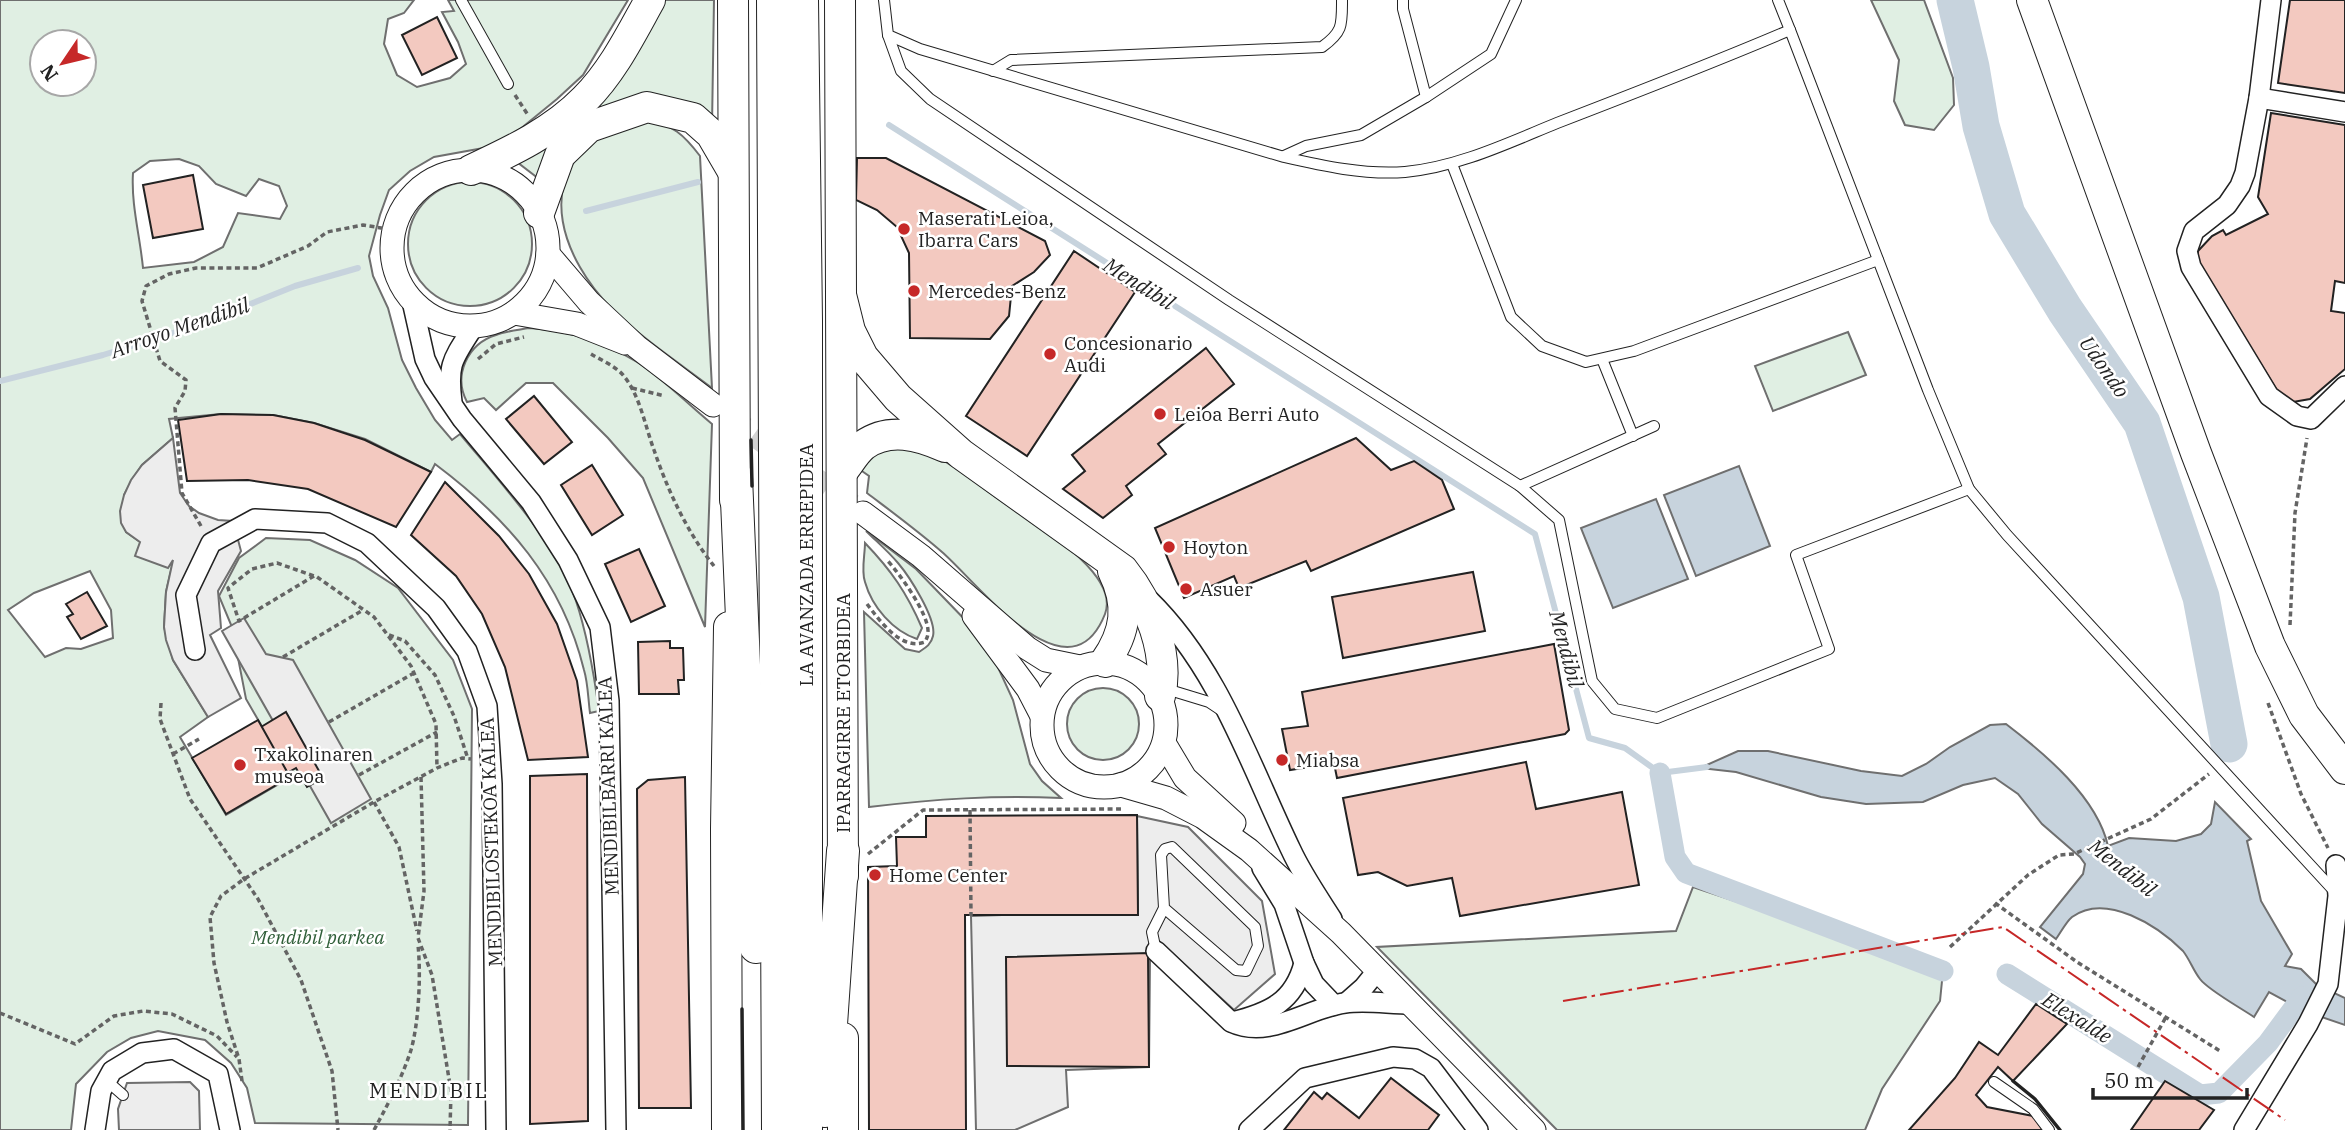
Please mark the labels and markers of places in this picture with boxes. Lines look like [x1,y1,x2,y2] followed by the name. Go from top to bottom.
[918,206,1054,252] place label: Maserati Leioa, Ibarra Cars
[896,221,912,237] marker: Maserati Leioa, Ibarra Cars
[928,279,1066,303] place label: Mercedes-Benz
[906,283,922,299] marker: Mercedes-Benz
[1064,331,1192,377] place label: Concesionario Audi
[1042,346,1058,362] marker: Concesionario Audi
[1174,402,1319,426] place label: Leioa Berri Auto
[1152,406,1168,422] marker: Leioa Berri Auto
[1183,535,1248,559] place label: Hoyton
[1161,539,1177,555] marker: Hoyton
[1200,577,1253,601] place label: Asuer
[1178,581,1194,597] marker: Asuer
[254,742,374,788] place label: Txakolinaren museoa
[1296,748,1360,772] place label: Miabsa
[1274,752,1290,768] marker: Miabsa
[232,757,248,773] marker: Txakolinaren museoa
[889,863,1008,887] place label: Home Center
[867,867,883,883] marker: Home Center

